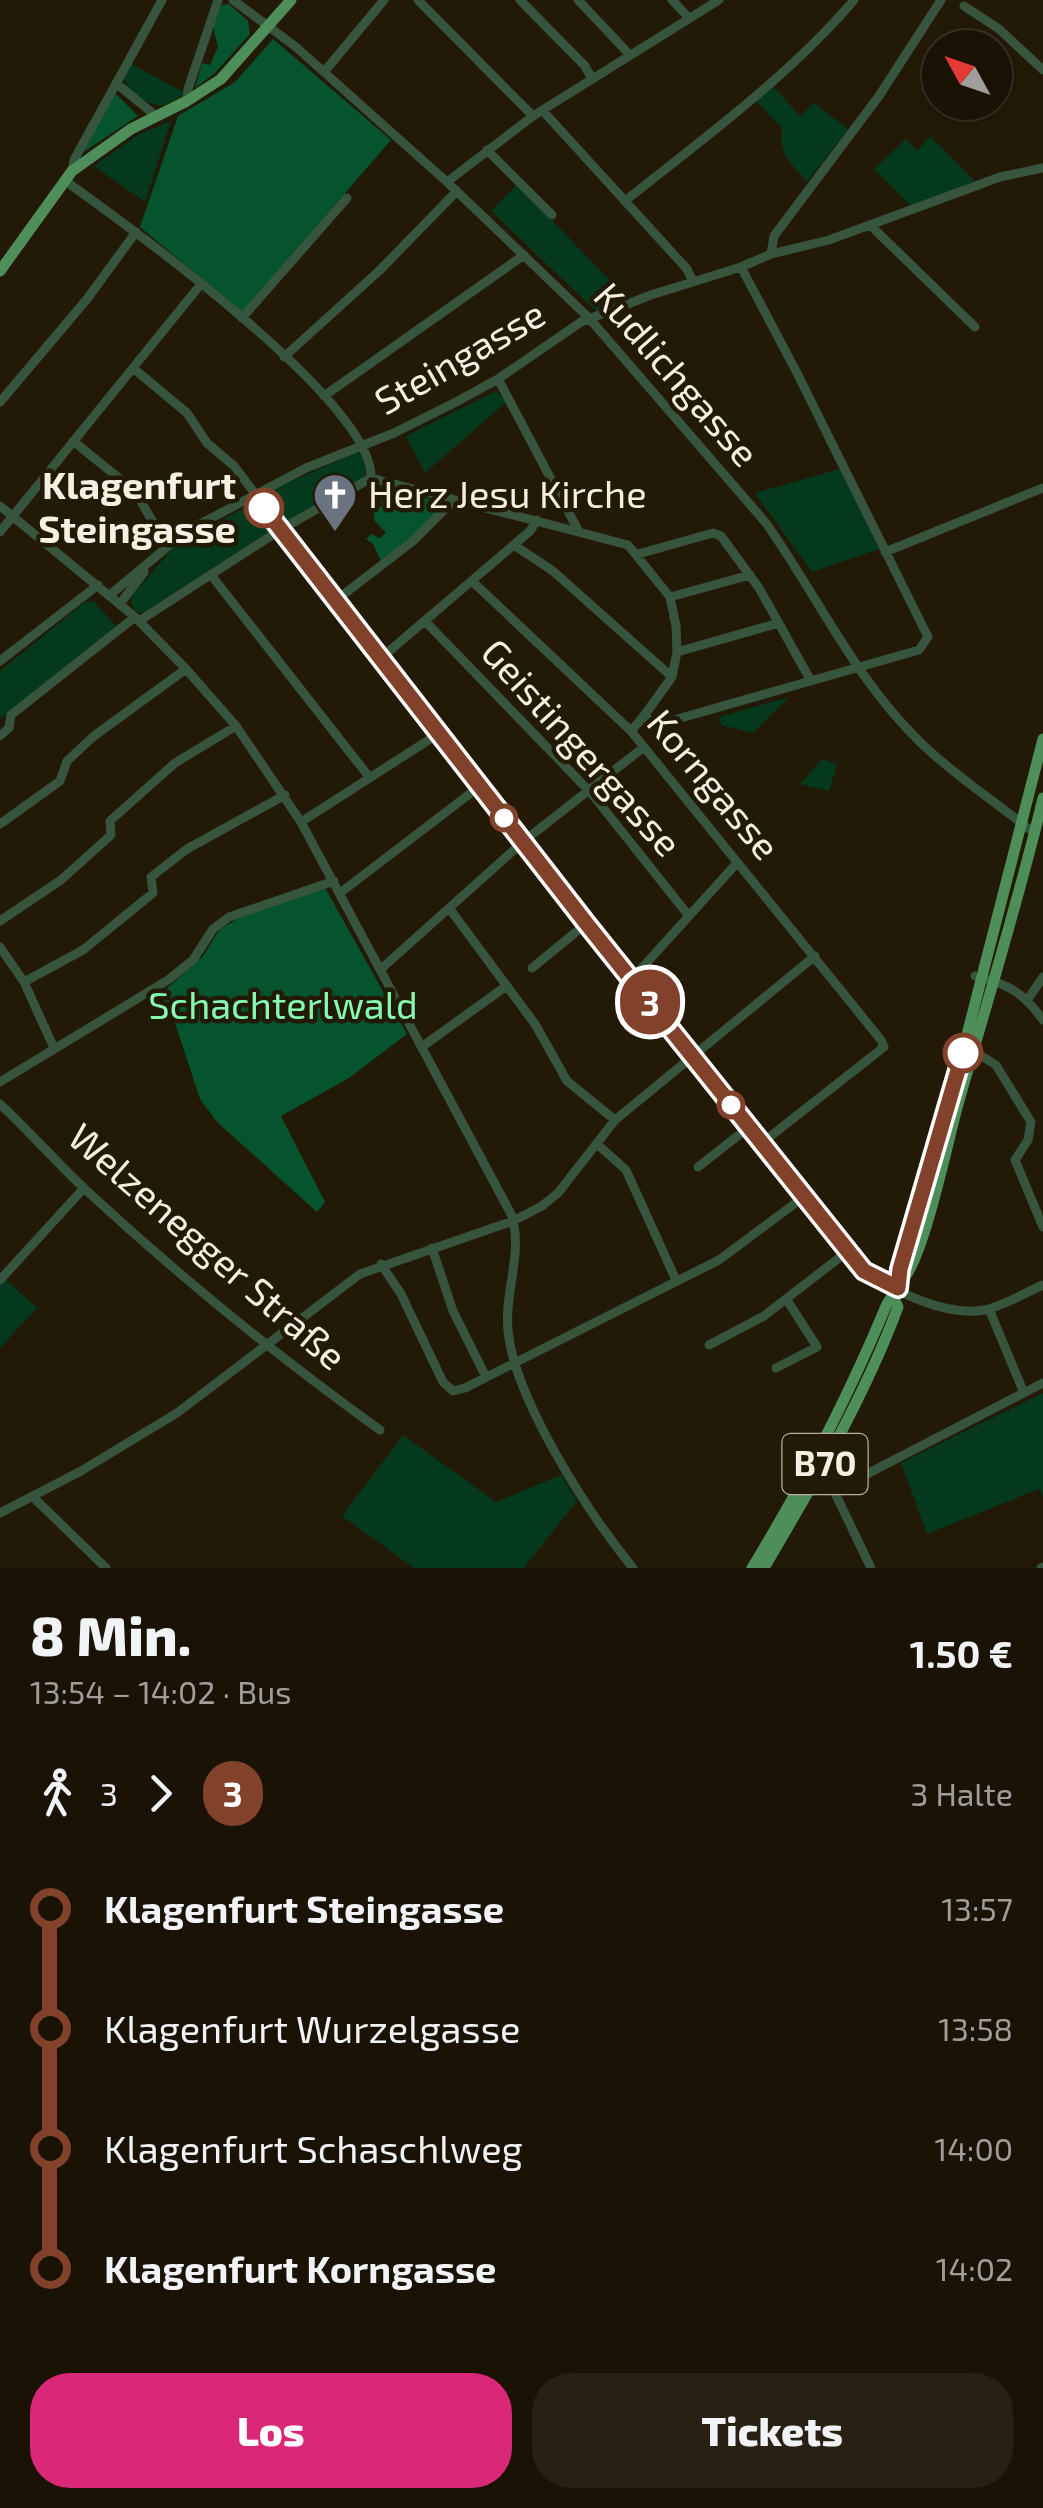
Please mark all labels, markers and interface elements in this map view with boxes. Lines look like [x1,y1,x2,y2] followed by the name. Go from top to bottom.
[922,30,1012,120] north arrow
[922,30,1012,120] map controls
[585,273,770,475] street label: Kudlichgasse
[366,289,552,423] street label: Steingasse
[38,461,236,551] place label: Klagenfurt Steingasse
[368,470,647,516] place label: Herz Jesu Kirche
[312,472,358,533] church icon: Herz Jesu Kirche
[245,489,283,527] marker: Klagenfurt Steingasse
[473,629,692,865] street label: Geistingergasse
[638,699,791,868] street label: Korngasse
[491,805,517,831] unlabelled marker
[618,970,682,1034] line badge: 3
[148,981,418,1027] park label: Schachterlwald
[640,981,660,1023] text: 3
[944,1034,982,1072] unlabelled marker
[718,1092,744,1118] unlabelled marker
[60,1112,356,1378] street label: Welzenegger Straße
[782,1434,868,1494] road number: B70
[30,1601,191,1667] text: 8 Min.
[910,1630,1013,1676] text: 1.50 €
[30,1672,292,1710] text: 13:54 – 14:02 · Bus
[30,1766,85,1821] icon: walk
[133,1766,188,1821] icon: forward
[223,1772,243,1814] text: 3
[100,1774,118,1812] text: 3
[910,1774,1013,1812] text: 3 Halte
[104,1885,504,1931] text: Klagenfurt Steingasse
[941,1889,1013,1927] text: 13:57
[104,2005,520,2051] text: Klagenfurt Wurzelgasse
[938,2009,1013,2047] text: 13:58
[104,2125,523,2171] text: Klagenfurt Schaschlweg
[934,2129,1013,2167] text: 14:00
[104,2245,497,2291] text: Klagenfurt Korngasse
[936,2249,1013,2287] text: 14:02
[30,2373,512,2488] button: Los
[532,2373,1013,2488] button: Tickets

